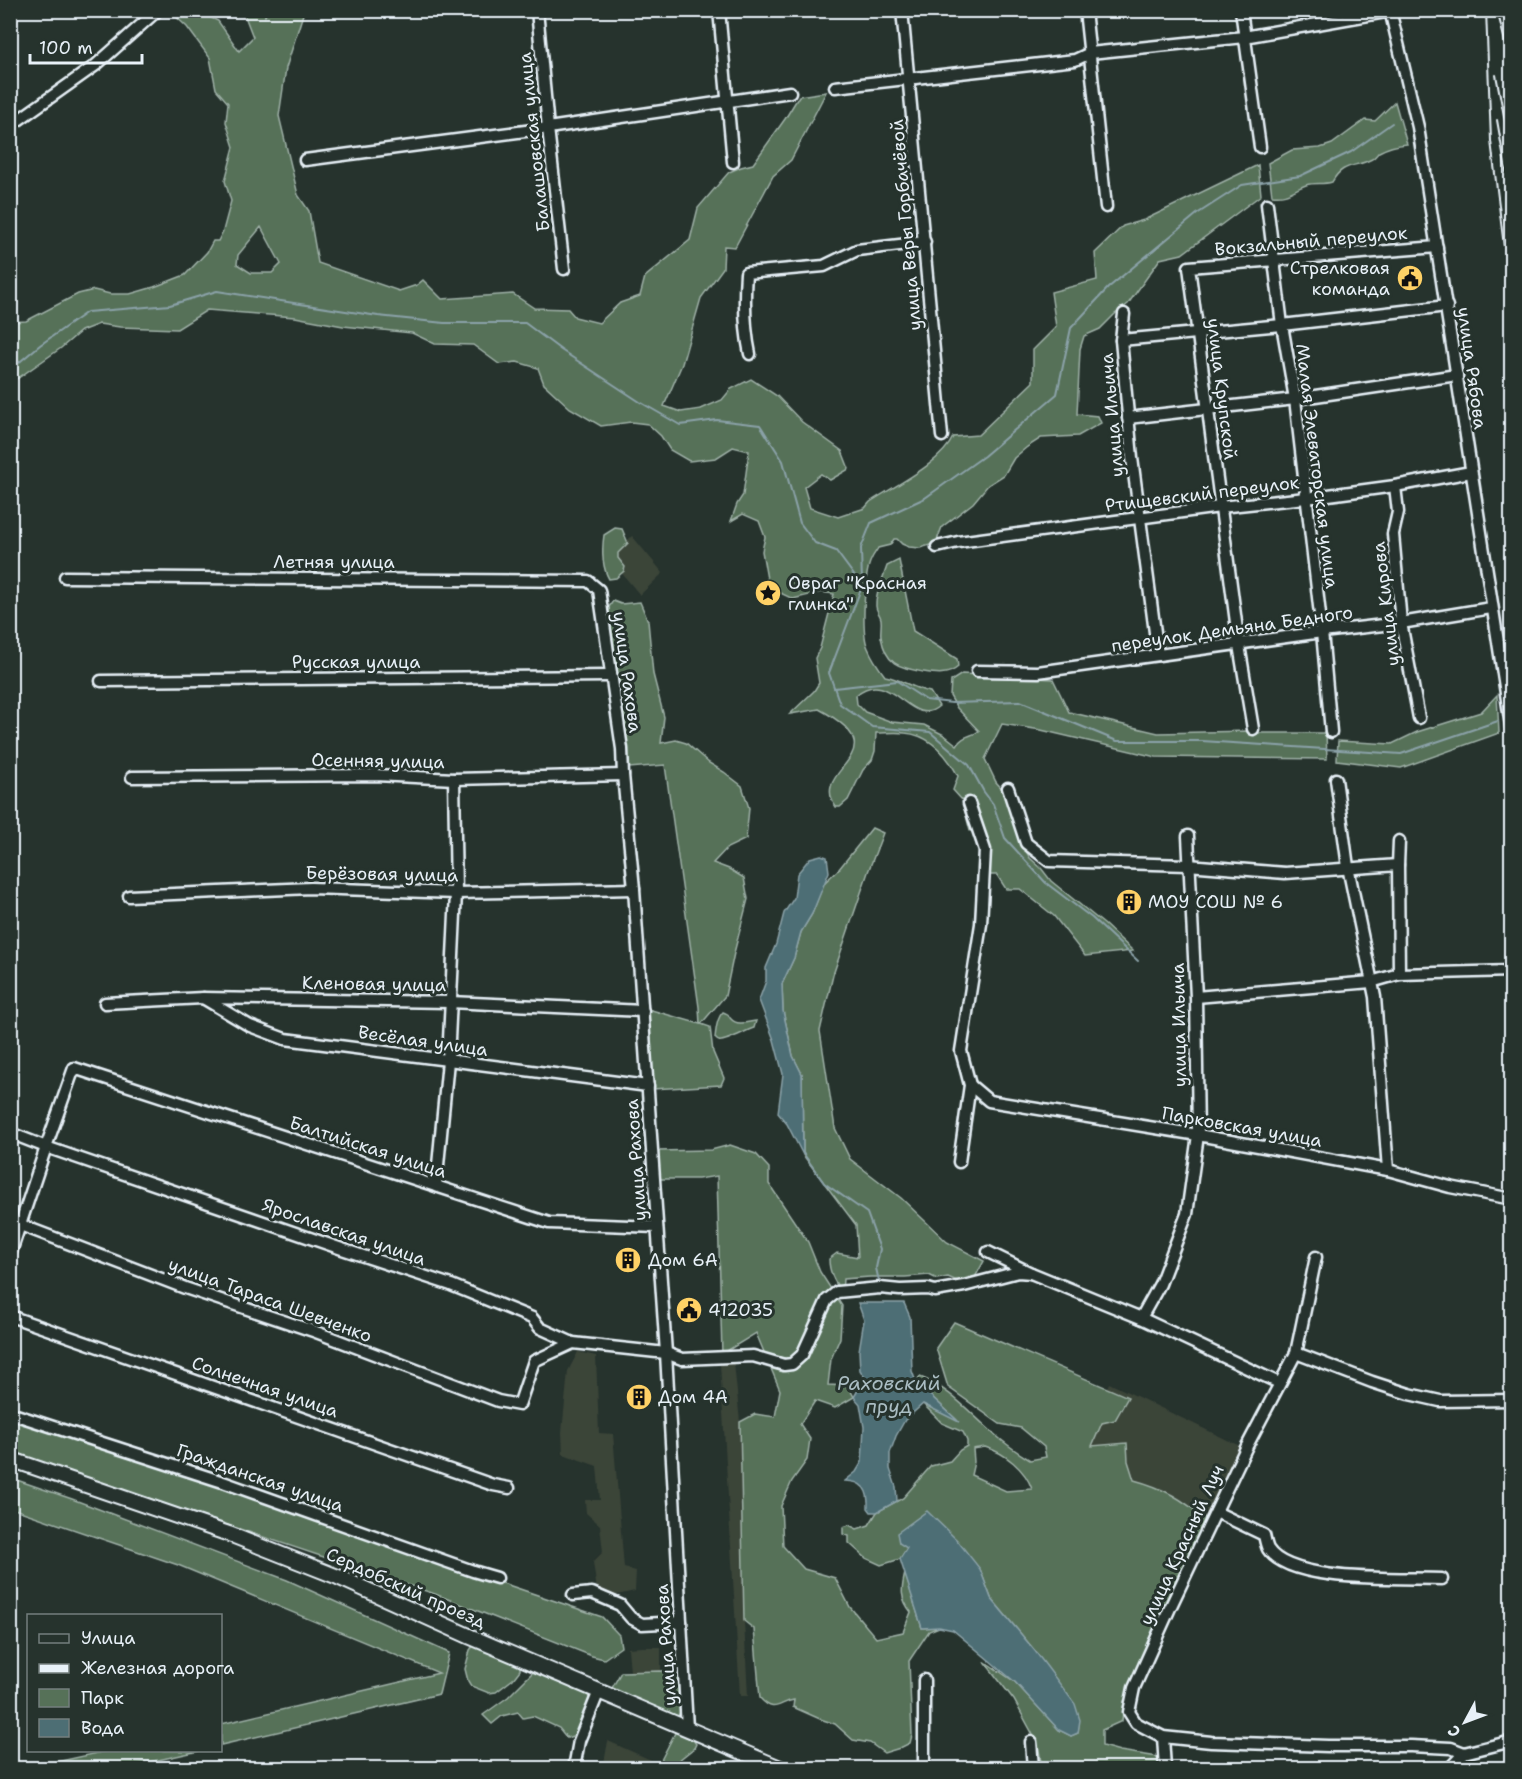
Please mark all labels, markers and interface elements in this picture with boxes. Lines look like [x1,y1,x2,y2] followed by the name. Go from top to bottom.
[30,27,142,65] scale bar
[39,36,93,60] text: 100 m
[513,51,555,233] street label: Балашовская улица
[885,118,927,332] street label: улица Веры Горбачёвой
[1214,221,1409,261] street label: Вокзальный переулок
[1290,256,1390,301] place label: Стрелковая команда
[1395,263,1425,293] public building icon: Стрелковая команда
[1452,305,1492,431] street label: улица Рябова
[1201,317,1243,461] street label: улица Крупской
[1290,342,1344,590] street label: Малая Элеваторская улица
[1095,352,1129,478] street label: улица Ильича
[1104,470,1301,518] street label: Ртищевский переулок
[1366,541,1406,667] street label: улица Кирова
[273,550,395,574] street label: Летняя улица
[788,571,927,616] place label: Овраг "Красная глинка"
[753,578,783,608] place icon: Овраг "Красная глинка"
[1110,600,1354,658] street label: переулок Демьяна Бедного
[607,610,647,734] street label: улица Рахова
[292,650,420,674] street label: Русская улица
[311,748,445,774] street label: Осенняя улица
[305,861,459,887] street label: Берёзовая улица
[1114,887,1144,917] building icon: МОУ СОШ № 6
[1148,890,1283,914] place label: МОУ СОШ № 6
[1166,963,1192,1087] street label: улица Ильича
[302,971,446,997] street label: Кленовая улица
[357,1020,489,1062] street label: Весёлая улица
[620,1098,652,1222] street label: улица Рахова
[1160,1101,1324,1153] street label: Парковская улица
[286,1110,450,1184] street label: Балтийская улица
[259,1193,429,1271] street label: Ярославская улица
[613,1245,643,1275] building icon: Дом 6А
[648,1248,718,1272] place label: Дом 6А
[165,1252,375,1348] street label: улица Тараса Шевченко
[674,1295,704,1325] public building icon: 412035
[708,1298,773,1322] place label: 412035
[189,1351,341,1423] street label: Солнечная улица
[837,1370,941,1419] water label: Раховский пруд
[624,1382,654,1412] building icon: Дом 4А
[658,1385,728,1409] place label: Дом 4А
[173,1438,347,1518] street label: Гражданская улица
[1134,1461,1230,1629] street label: улица Красный Луч
[322,1542,490,1634] street label: Сердобский проезд
[650,1583,682,1707] street label: улица Рахова
[27,1614,222,1752] legend
[81,1626,135,1650] text: Улица
[81,1656,234,1680] text: Железная дорога
[81,1686,124,1710] text: Парк
[1435,1692,1495,1752] north arrow
[81,1716,124,1740] text: Вода
[1443,1721,1465,1742] text: С

